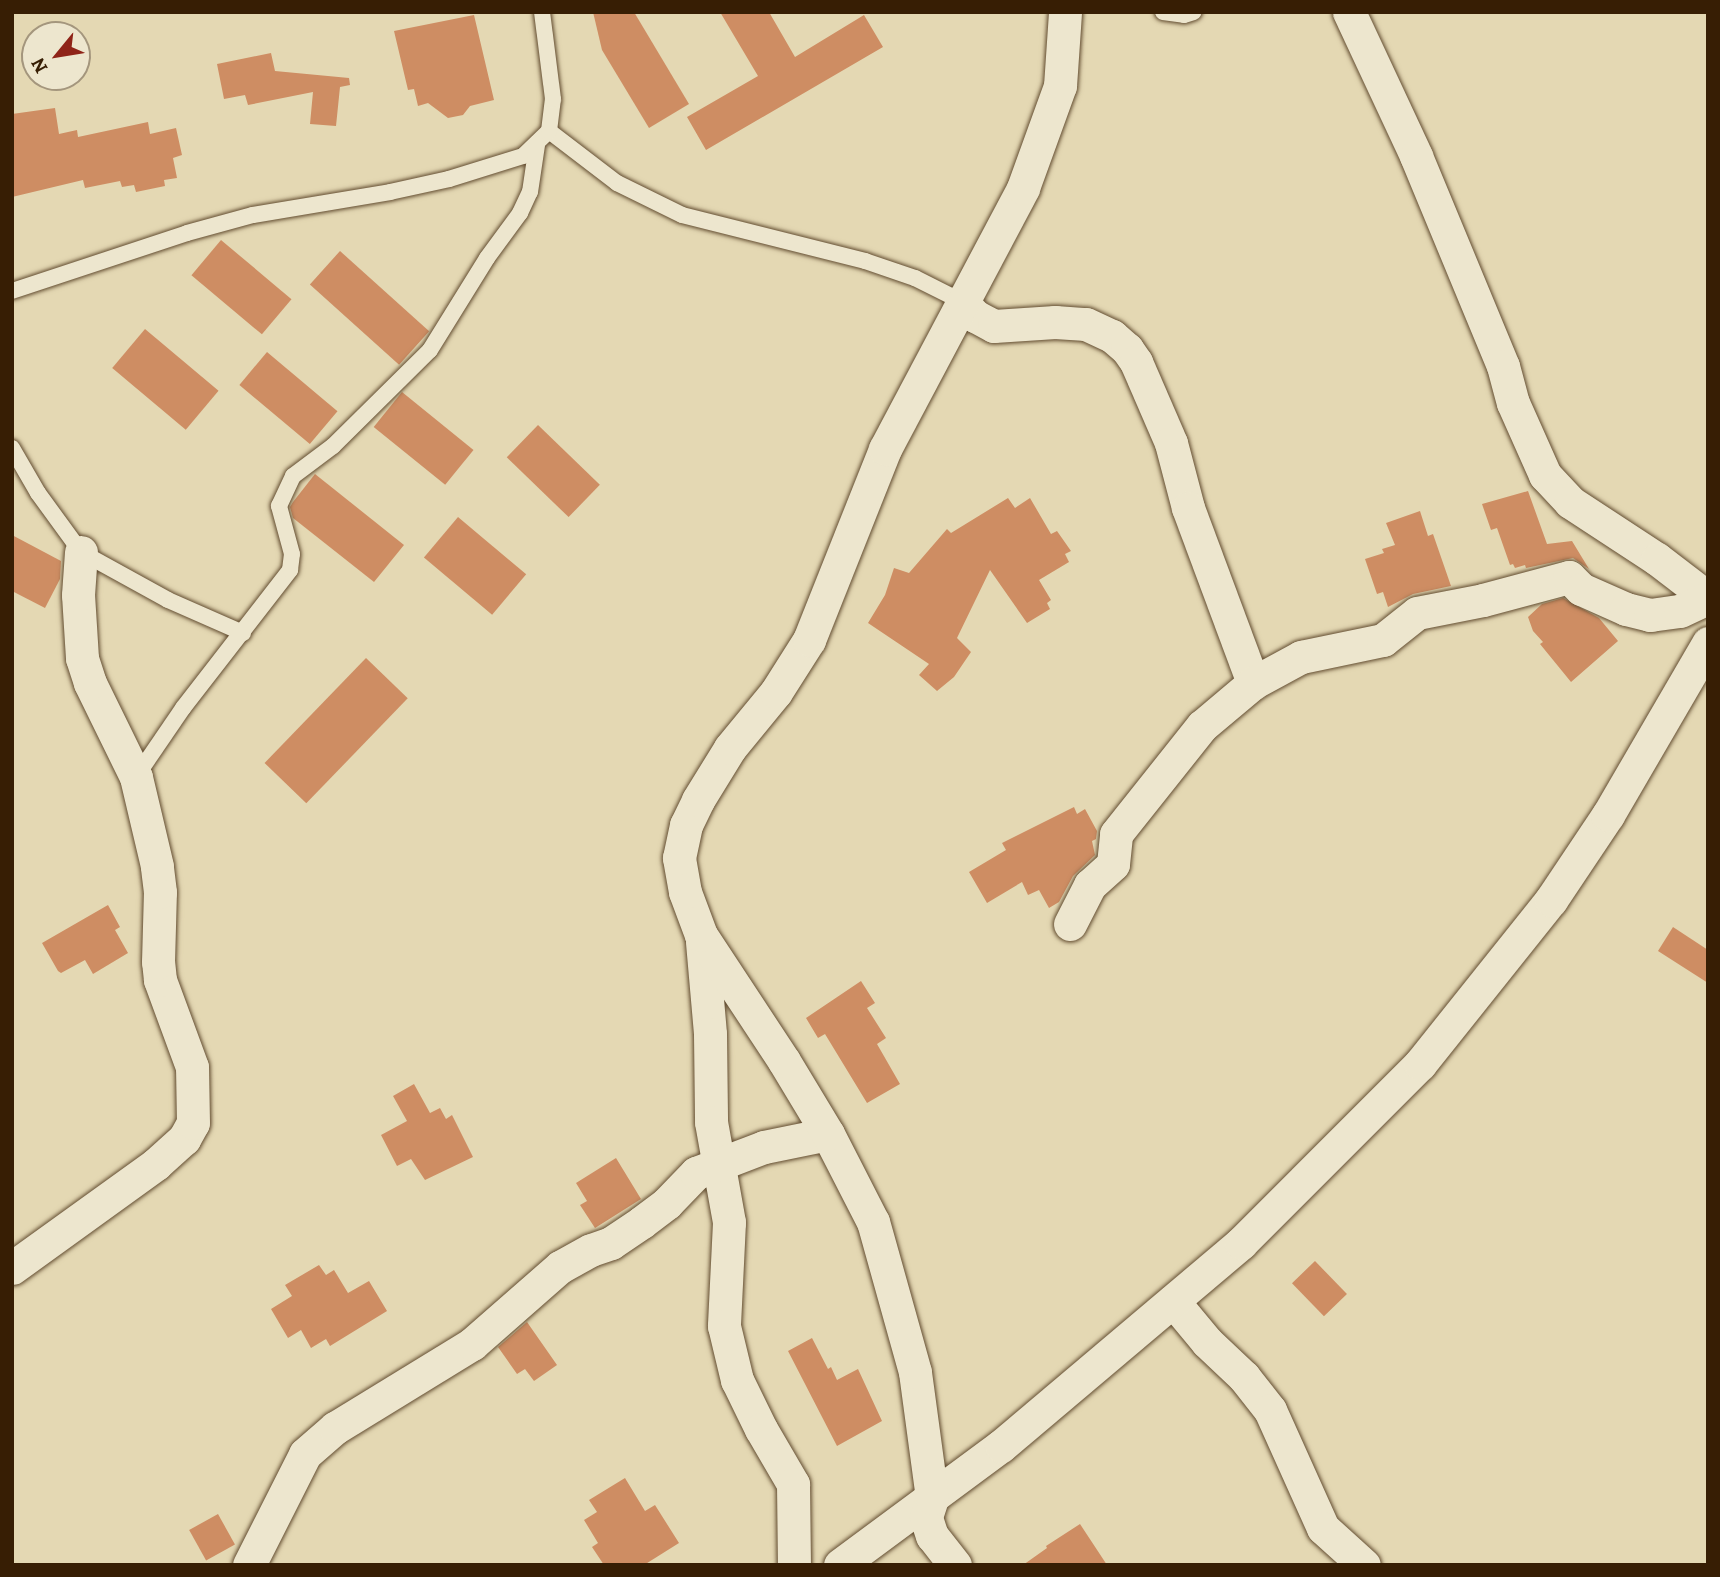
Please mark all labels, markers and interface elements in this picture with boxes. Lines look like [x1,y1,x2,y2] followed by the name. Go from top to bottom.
[21,21,91,91] north arrow
[25,53,54,78] text: N

